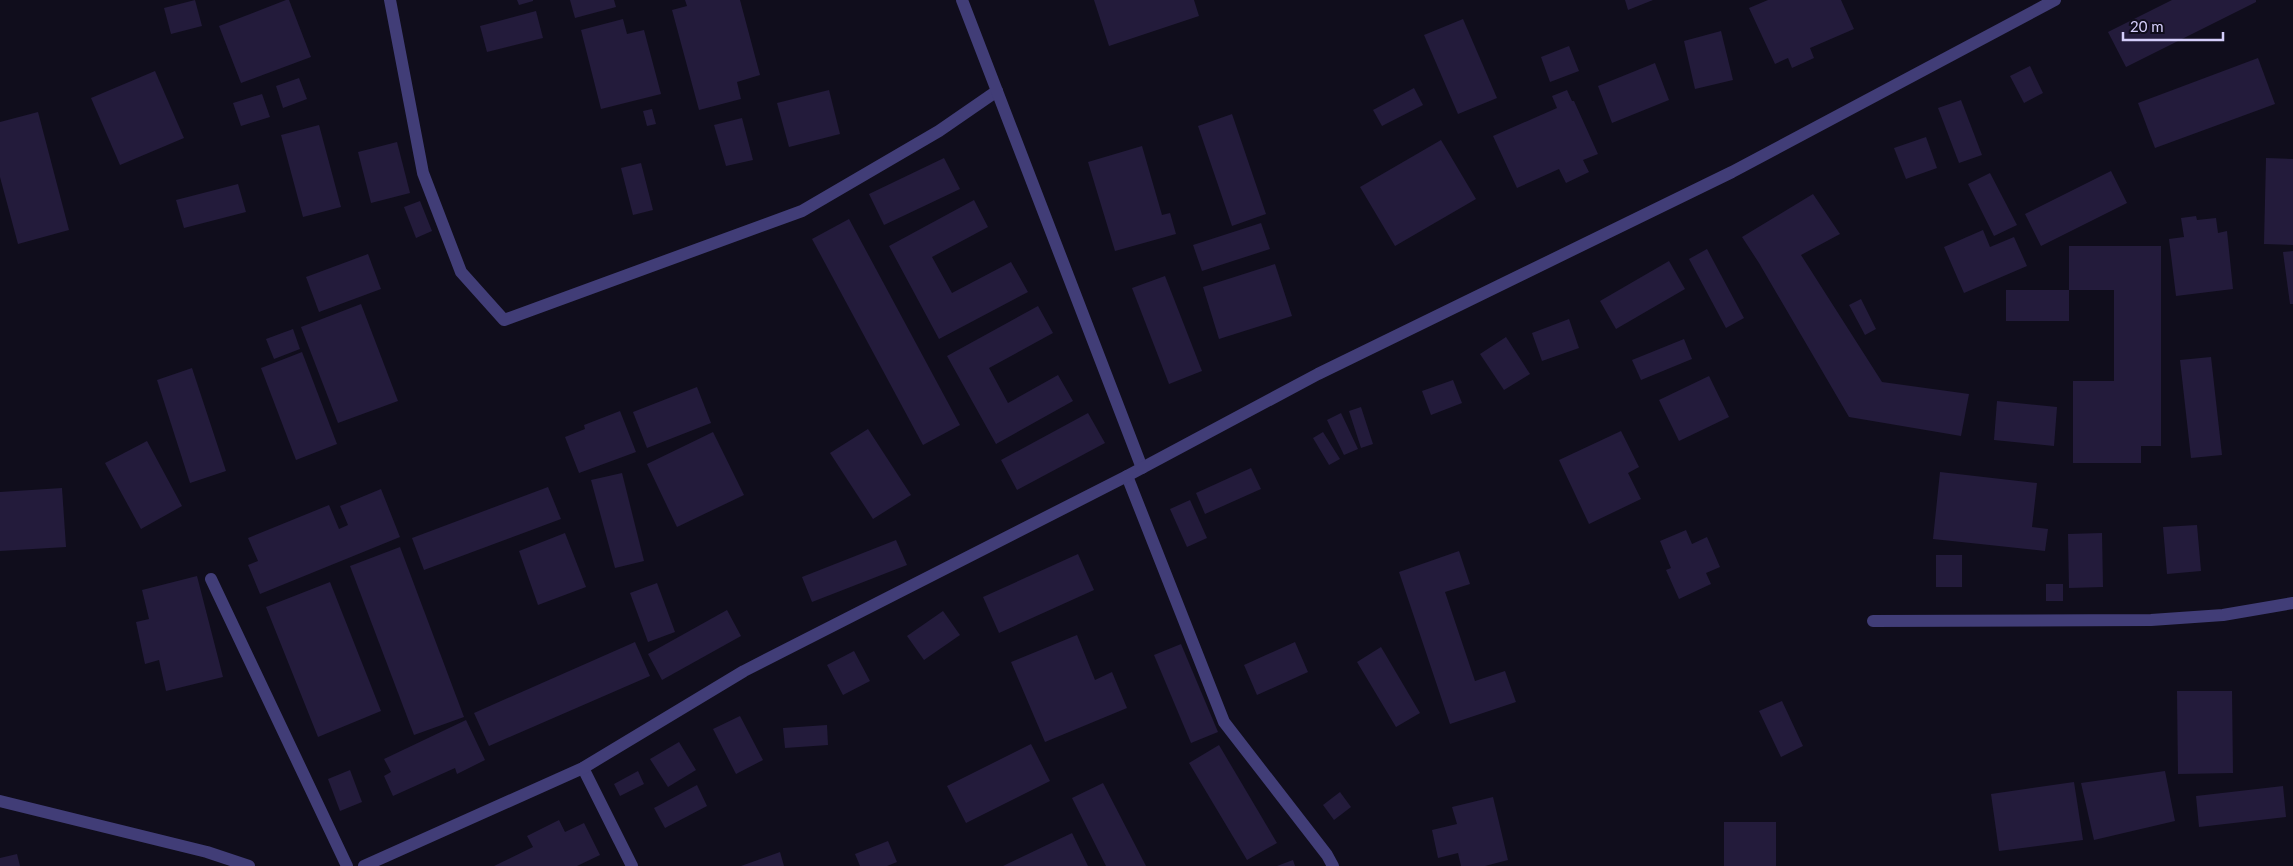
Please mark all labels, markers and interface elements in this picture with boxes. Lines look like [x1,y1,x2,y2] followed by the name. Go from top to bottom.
[2123,10,2223,42] scale bar
[2130,17,2164,35] text: 20 m

